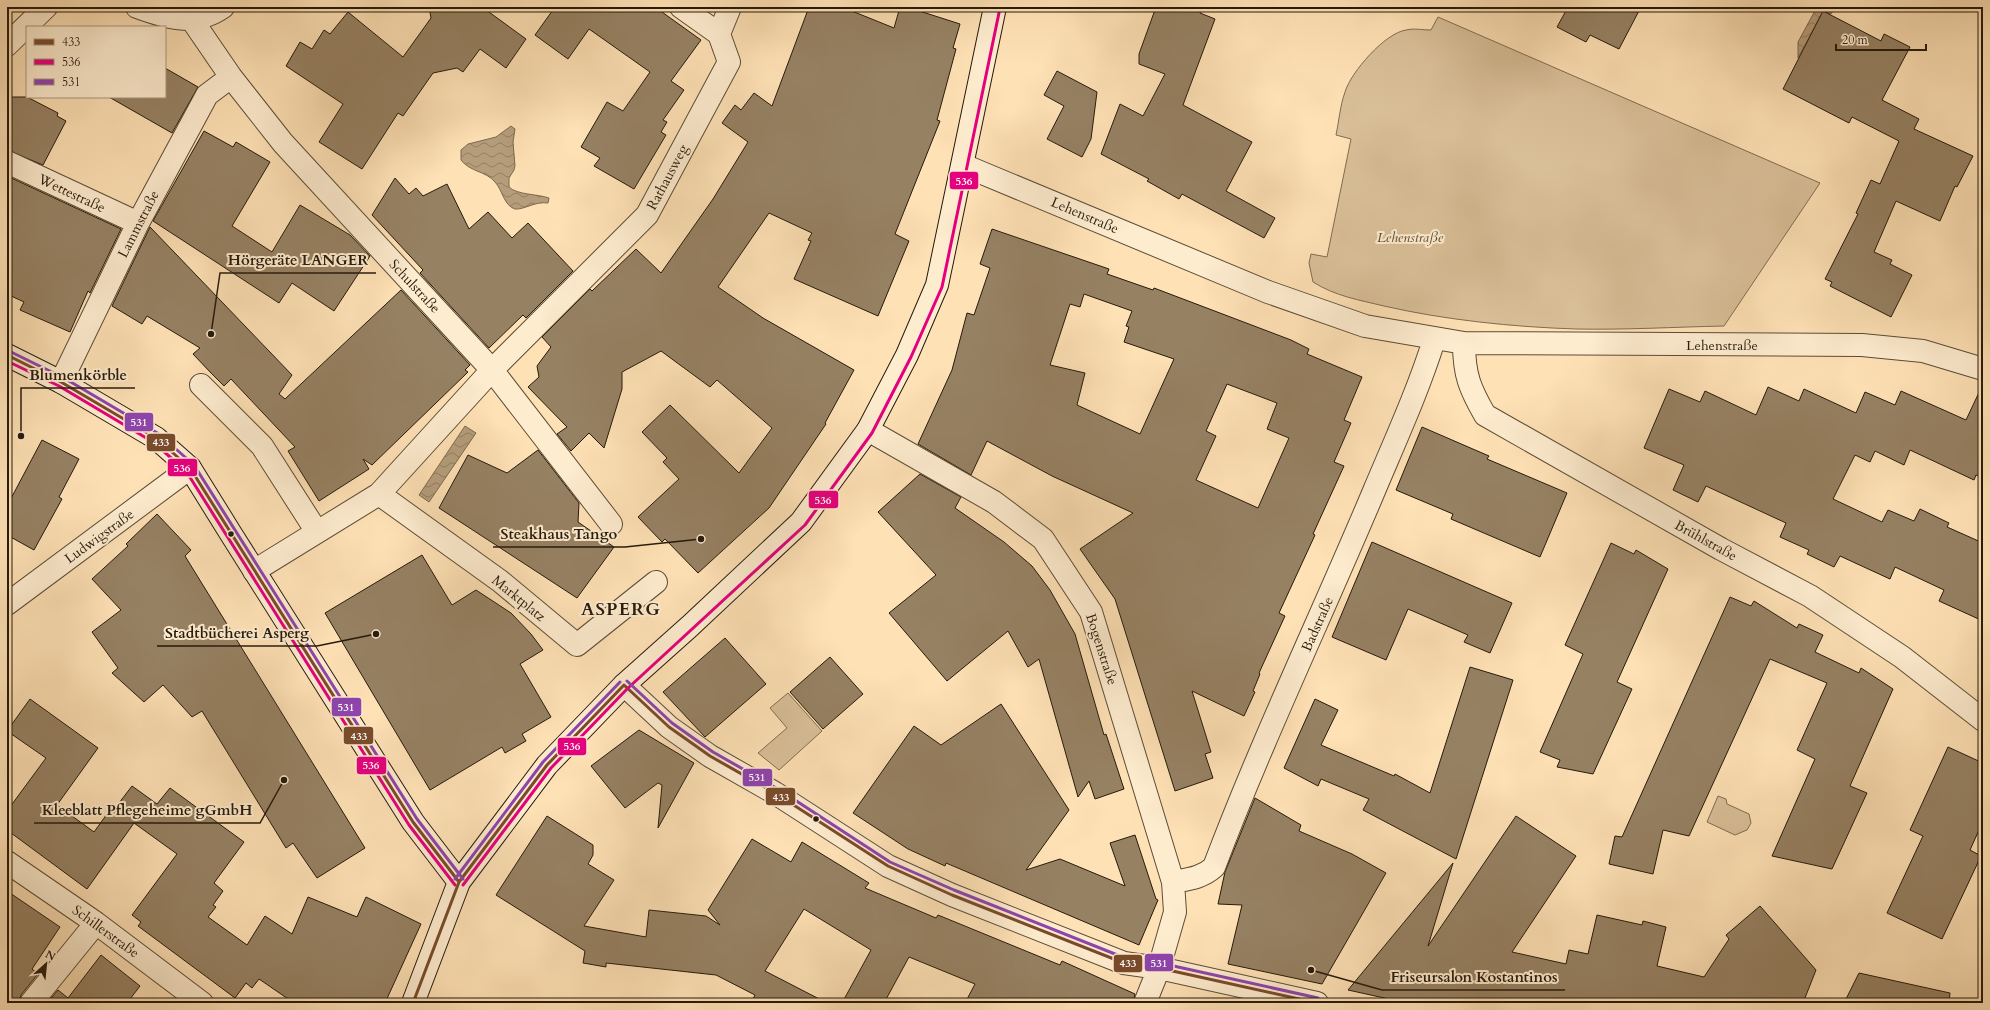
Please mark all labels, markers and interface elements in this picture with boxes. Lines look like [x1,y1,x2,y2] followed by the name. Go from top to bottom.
[26,26,166,98] legend
[1836,26,1926,52] scale bar
[1842,32,1869,48] text: 20 m
[62,34,80,50] text: 433
[62,54,80,70] text: 536
[62,74,80,90] text: 531
[642,141,693,213] street label: Rathausweg
[34,169,108,217] street label: Wettestraße
[949,171,979,190] line badge: 536
[956,174,973,189] text: 536
[113,187,164,261] street label: Lammstraße
[1048,193,1122,238] street label: Lehenstraße
[1377,228,1444,247] park label: Lehenstraße
[220,246,376,273] callout: Hörgeräte LANGER
[228,250,368,270] text: Hörgeräte LANGER
[385,255,445,317] street label: Schulstraße
[1686,336,1758,355] street label: Lehenstraße
[21,361,135,388] callout: Blumenkörble
[29,365,127,385] text: Blumenkörble
[124,412,154,432] line badge: 531
[131,415,147,430] text: 531
[146,433,176,452] line badge: 433
[153,435,170,450] text: 433
[167,458,198,477] line badge: 536
[174,461,191,476] text: 536
[808,490,839,509] line badge: 536
[815,493,832,508] text: 536
[61,505,138,568] street label: Ludwigstraße
[1671,516,1740,565] street label: Brühlstraße
[493,520,625,547] callout: Steakhaus Tango
[501,524,618,544] text: Steakhaus Tango
[226,529,236,539] unlabelled marker
[488,571,550,626] street label: Marktplatz
[1297,594,1338,655] street label: Badstraße
[581,597,661,622] district label: ASPERG
[1081,611,1122,687] street label: Bogenstraße
[157,619,317,646] callout: Stadtbücherei Asperg
[165,623,309,643] text: Stadtbücherei Asperg
[331,697,362,717] line badge: 531
[338,700,354,715] text: 531
[343,726,374,745] line badge: 433
[351,729,368,744] text: 433
[557,737,587,756] line badge: 536
[564,739,581,754] text: 536
[356,756,387,775] line badge: 536
[363,758,380,773] text: 536
[742,768,773,787] line badge: 531
[749,770,765,785] text: 531
[765,787,796,806] line badge: 433
[773,790,790,805] text: 433
[34,796,260,823] callout: Kleeblatt Pflegeheime gGmbH
[42,800,252,820] text: Kleeblatt Pflegeheime gGmbH
[811,814,821,824] unlabelled marker
[68,901,143,962] street label: Schillerstraße
[26,944,66,984] north arrow
[43,947,58,965] text: N
[1144,953,1174,972] line badge: 531
[1113,954,1143,973] line badge: 433
[1120,956,1137,971] text: 433
[1151,956,1167,971] text: 531
[1382,963,1565,990] callout: Friseursalon Kostantinos
[1390,967,1558,987] text: Friseursalon Kostantinos

